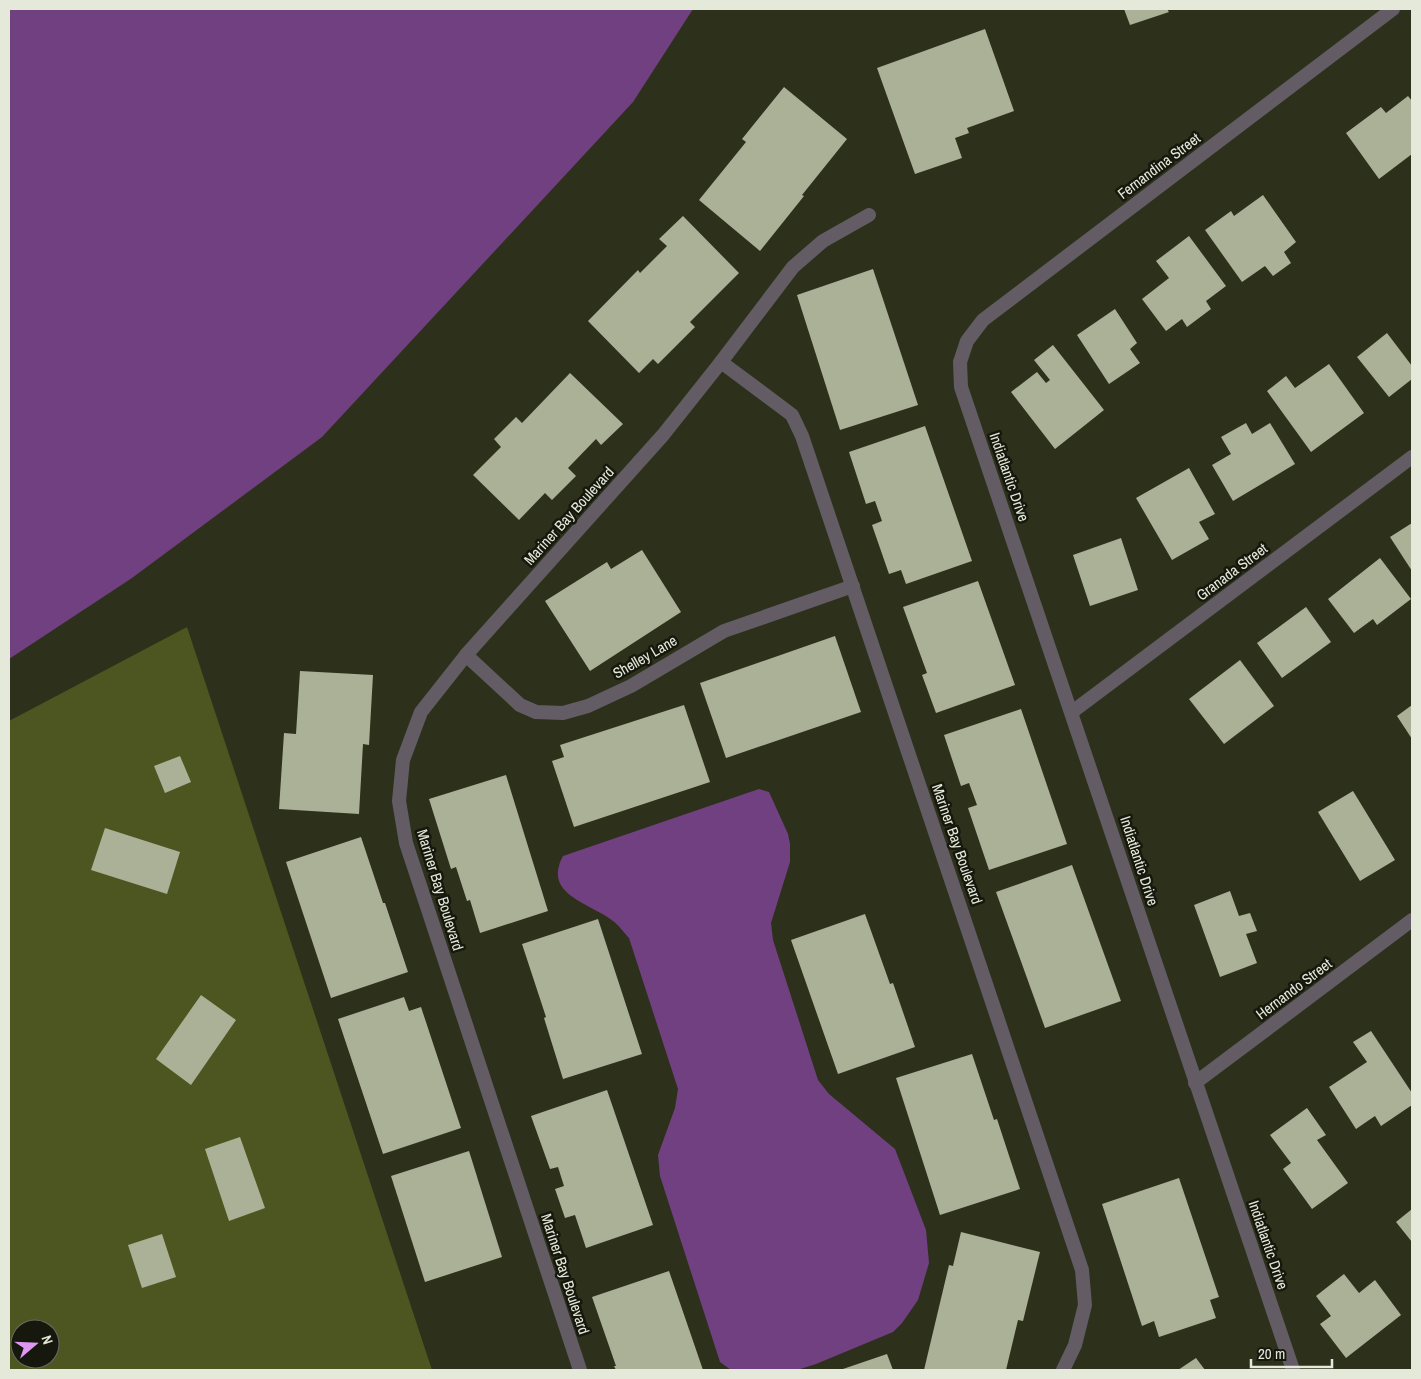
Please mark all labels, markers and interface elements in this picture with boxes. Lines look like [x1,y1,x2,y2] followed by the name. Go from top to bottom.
[1113,127,1205,204] street label: Fernandina Street
[984,429,1035,524] street label: Indiatlantic Drive
[519,462,619,569] street label: Mariner Bay Boulevard
[1192,538,1272,605] street label: Granada Street
[609,630,681,683] street label: Shelley Lane
[927,781,988,907] street label: Mariner Bay Boulevard
[1115,813,1164,908] street label: Indiatlantic Drive
[412,827,469,953] street label: Mariner Bay Boulevard
[1251,953,1337,1024] street label: Hernando Street
[1243,1197,1294,1292] street label: Indiatlantic Drive
[536,1211,595,1337] street label: Mariner Bay Boulevard
[10,1319,60,1369] north arrow
[37,1333,57,1347] text: N
[1251,1336,1332,1368] scale bar
[1258,1343,1285,1364] text: 20 m

